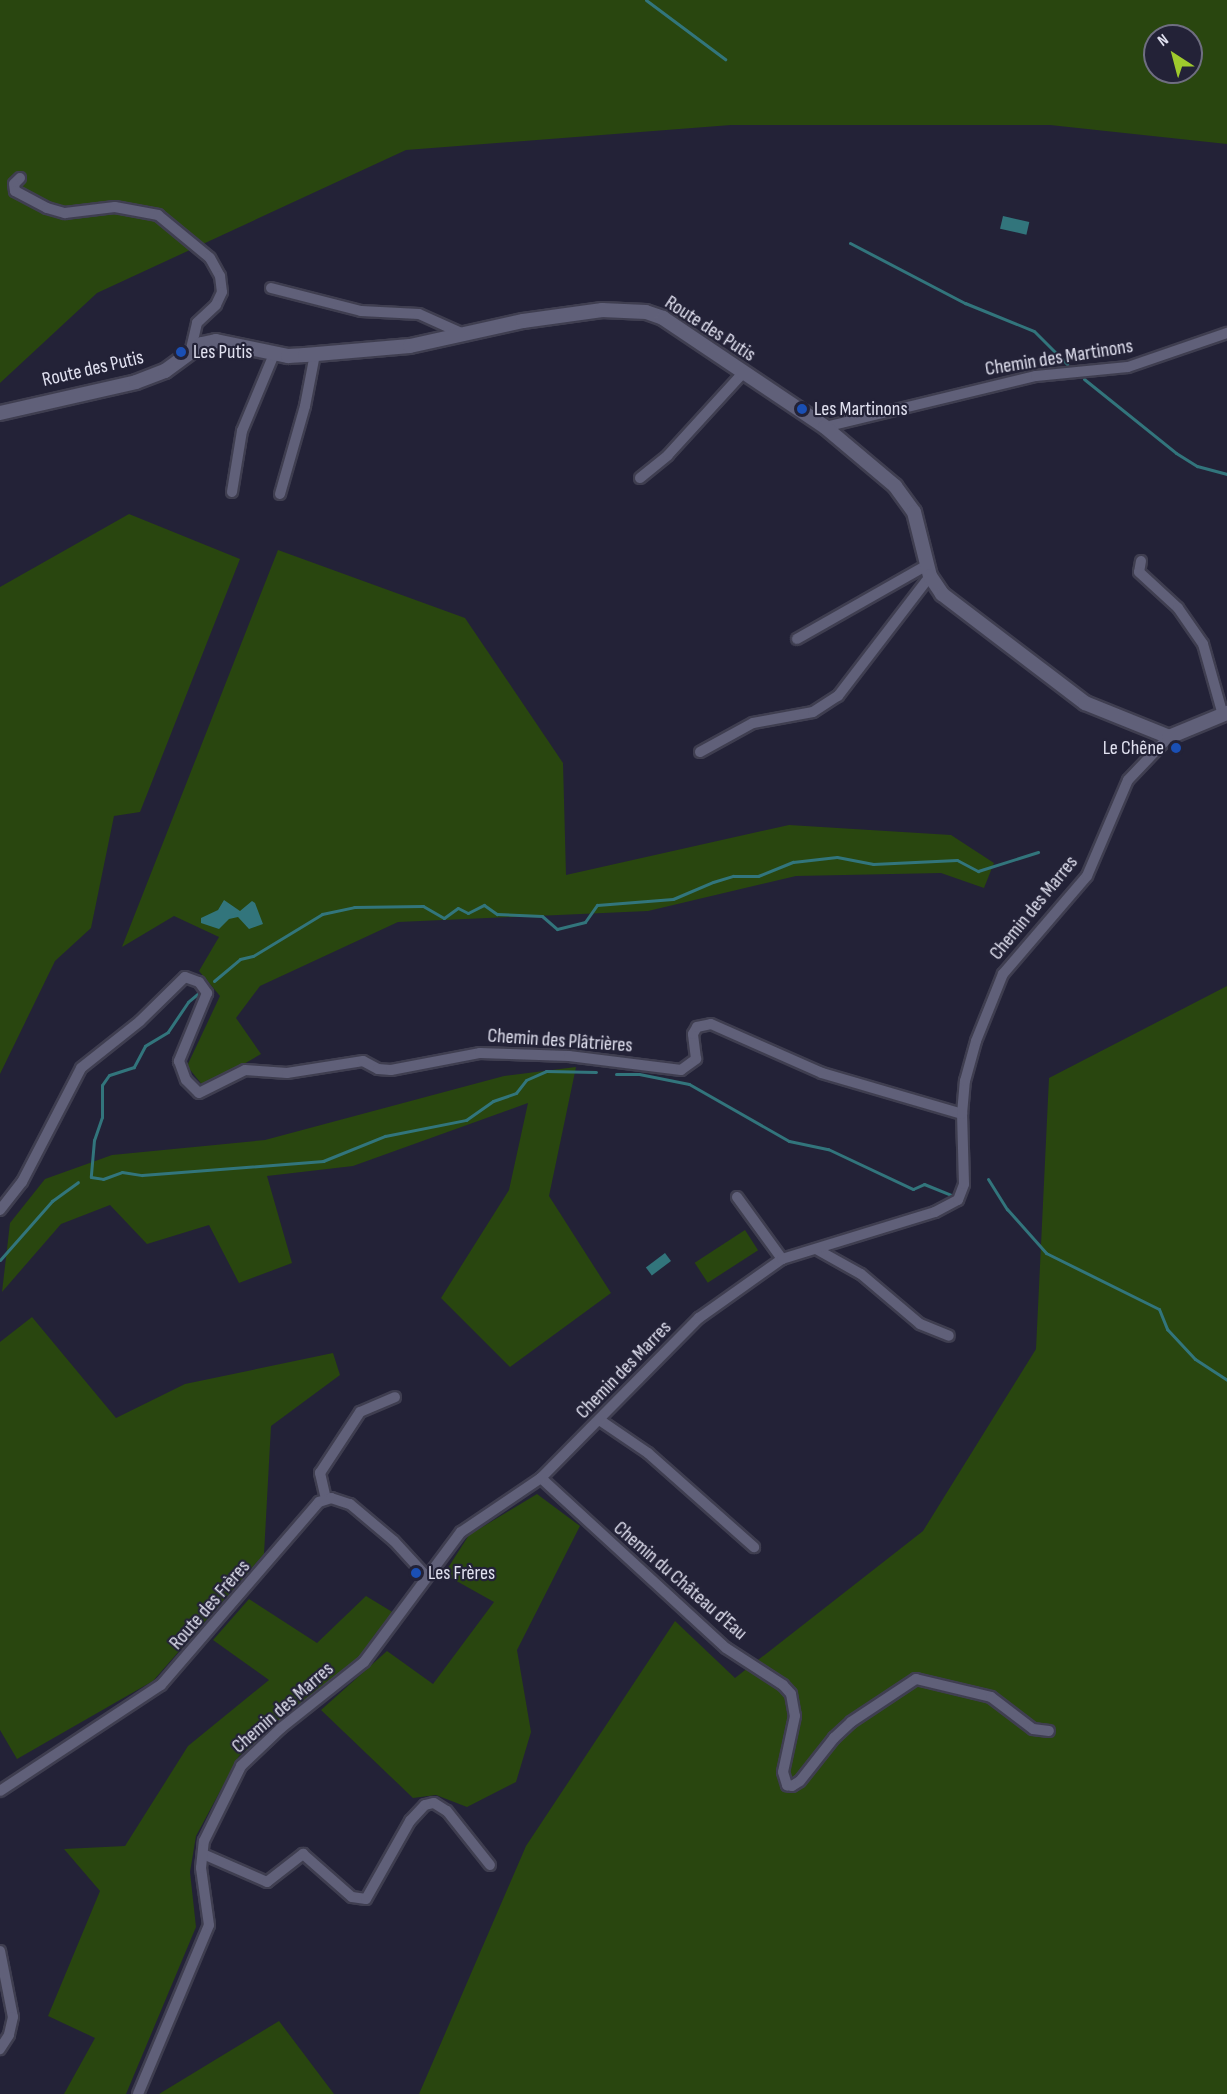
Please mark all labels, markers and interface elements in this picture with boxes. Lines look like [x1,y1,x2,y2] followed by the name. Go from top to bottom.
[1143,24,1203,84] north arrow
[1154,30,1172,51] text: N
[660,291,760,367] street label: Route des Putis
[983,334,1135,382] street label: Chemin des Martinons
[193,340,252,364] place label: Les Putis
[174,345,188,359] marker: Les Putis
[40,346,146,392] street label: Route des Putis
[814,397,908,421] place label: Les Martinons
[795,402,809,416] marker: Les Martinons
[1103,736,1164,760] place label: Le Chêne
[1169,741,1183,755] marker: Le Chêne
[985,851,1083,965] street label: Chemin des Marres
[487,1024,633,1058] street label: Chemin des Plâtrières
[571,1316,677,1424] street label: Chemin des Marres
[608,1516,752,1646] street label: Chemin du Château d'Eau
[164,1555,256,1655] street label: Route des Frères
[428,1561,495,1585] place label: Les Frères
[409,1566,423,1580] marker: Les Frères
[227,1657,339,1759] street label: Chemin des Marres

